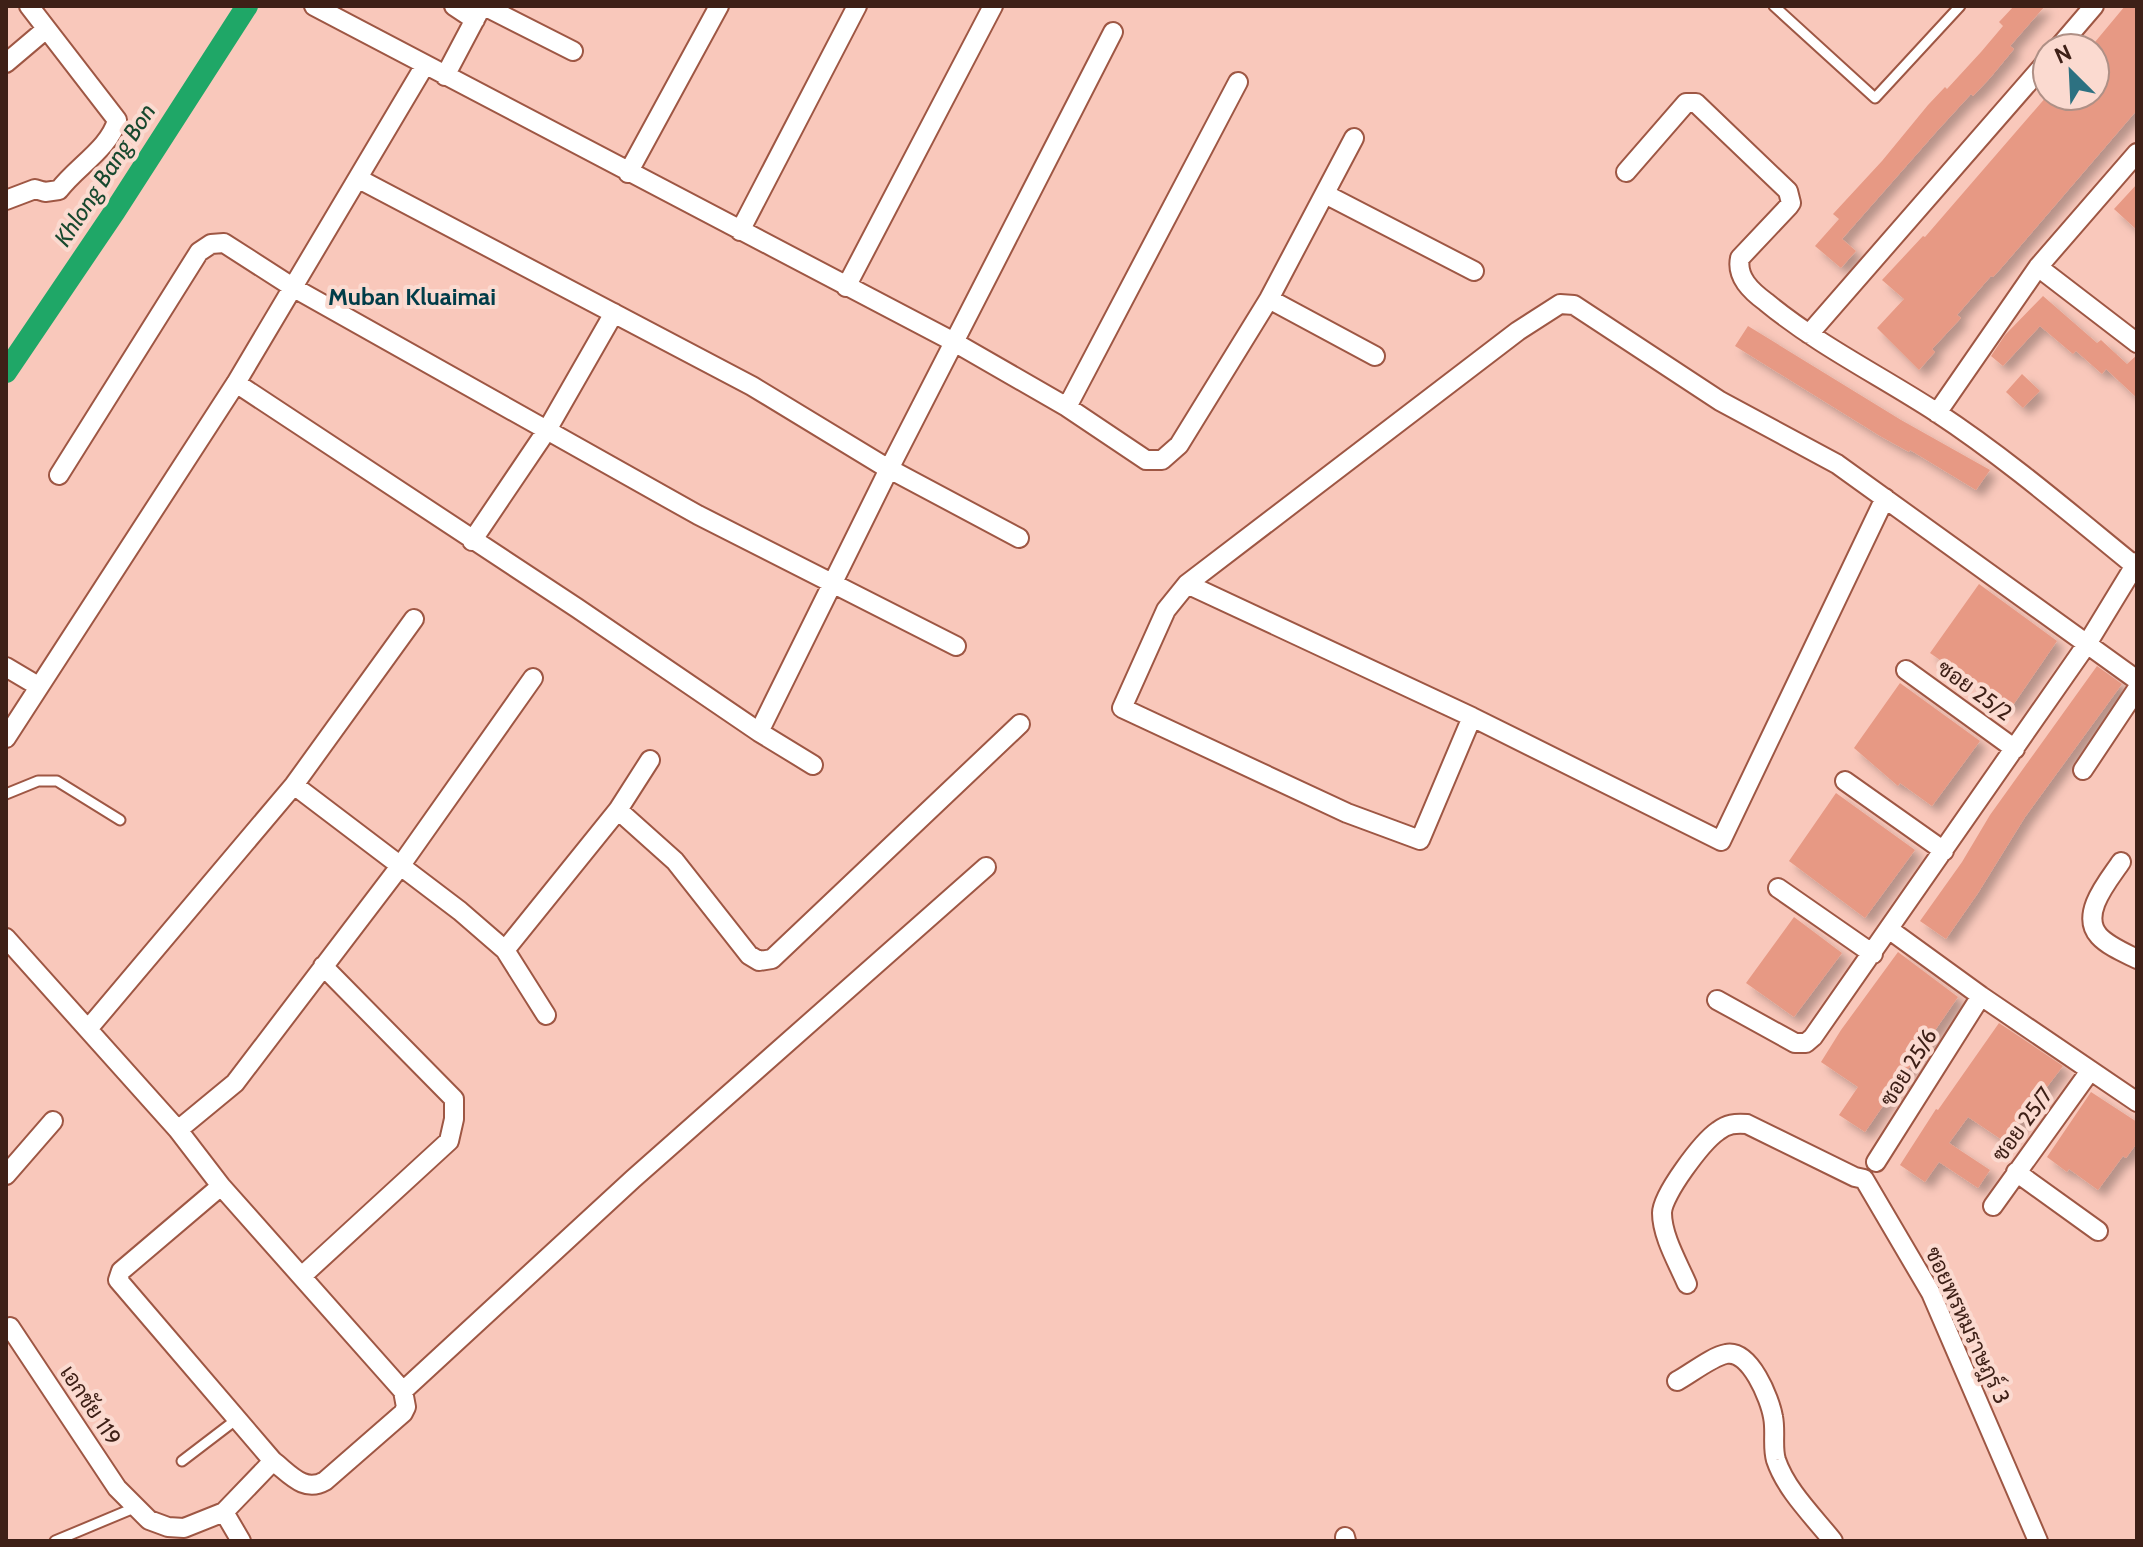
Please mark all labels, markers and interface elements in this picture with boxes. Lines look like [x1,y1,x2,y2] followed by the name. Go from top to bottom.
[2031,32,2111,112] north arrow
[2050,39,2076,70] text: N
[48,98,161,252] water label: Khlong Bang Bon
[328,282,496,311] district label: Muban Kluaimai
[1932,654,2017,727] street label: ซอย 25/2
[1874,1023,1943,1111] street label: ซอย 25/6
[1986,1082,2058,1167] street label: ซอย 25/7
[1918,1242,2017,1409] street label: ซอยพรหมราษฎร์ 3
[54,1360,127,1450] street label: เอกชัย 119

